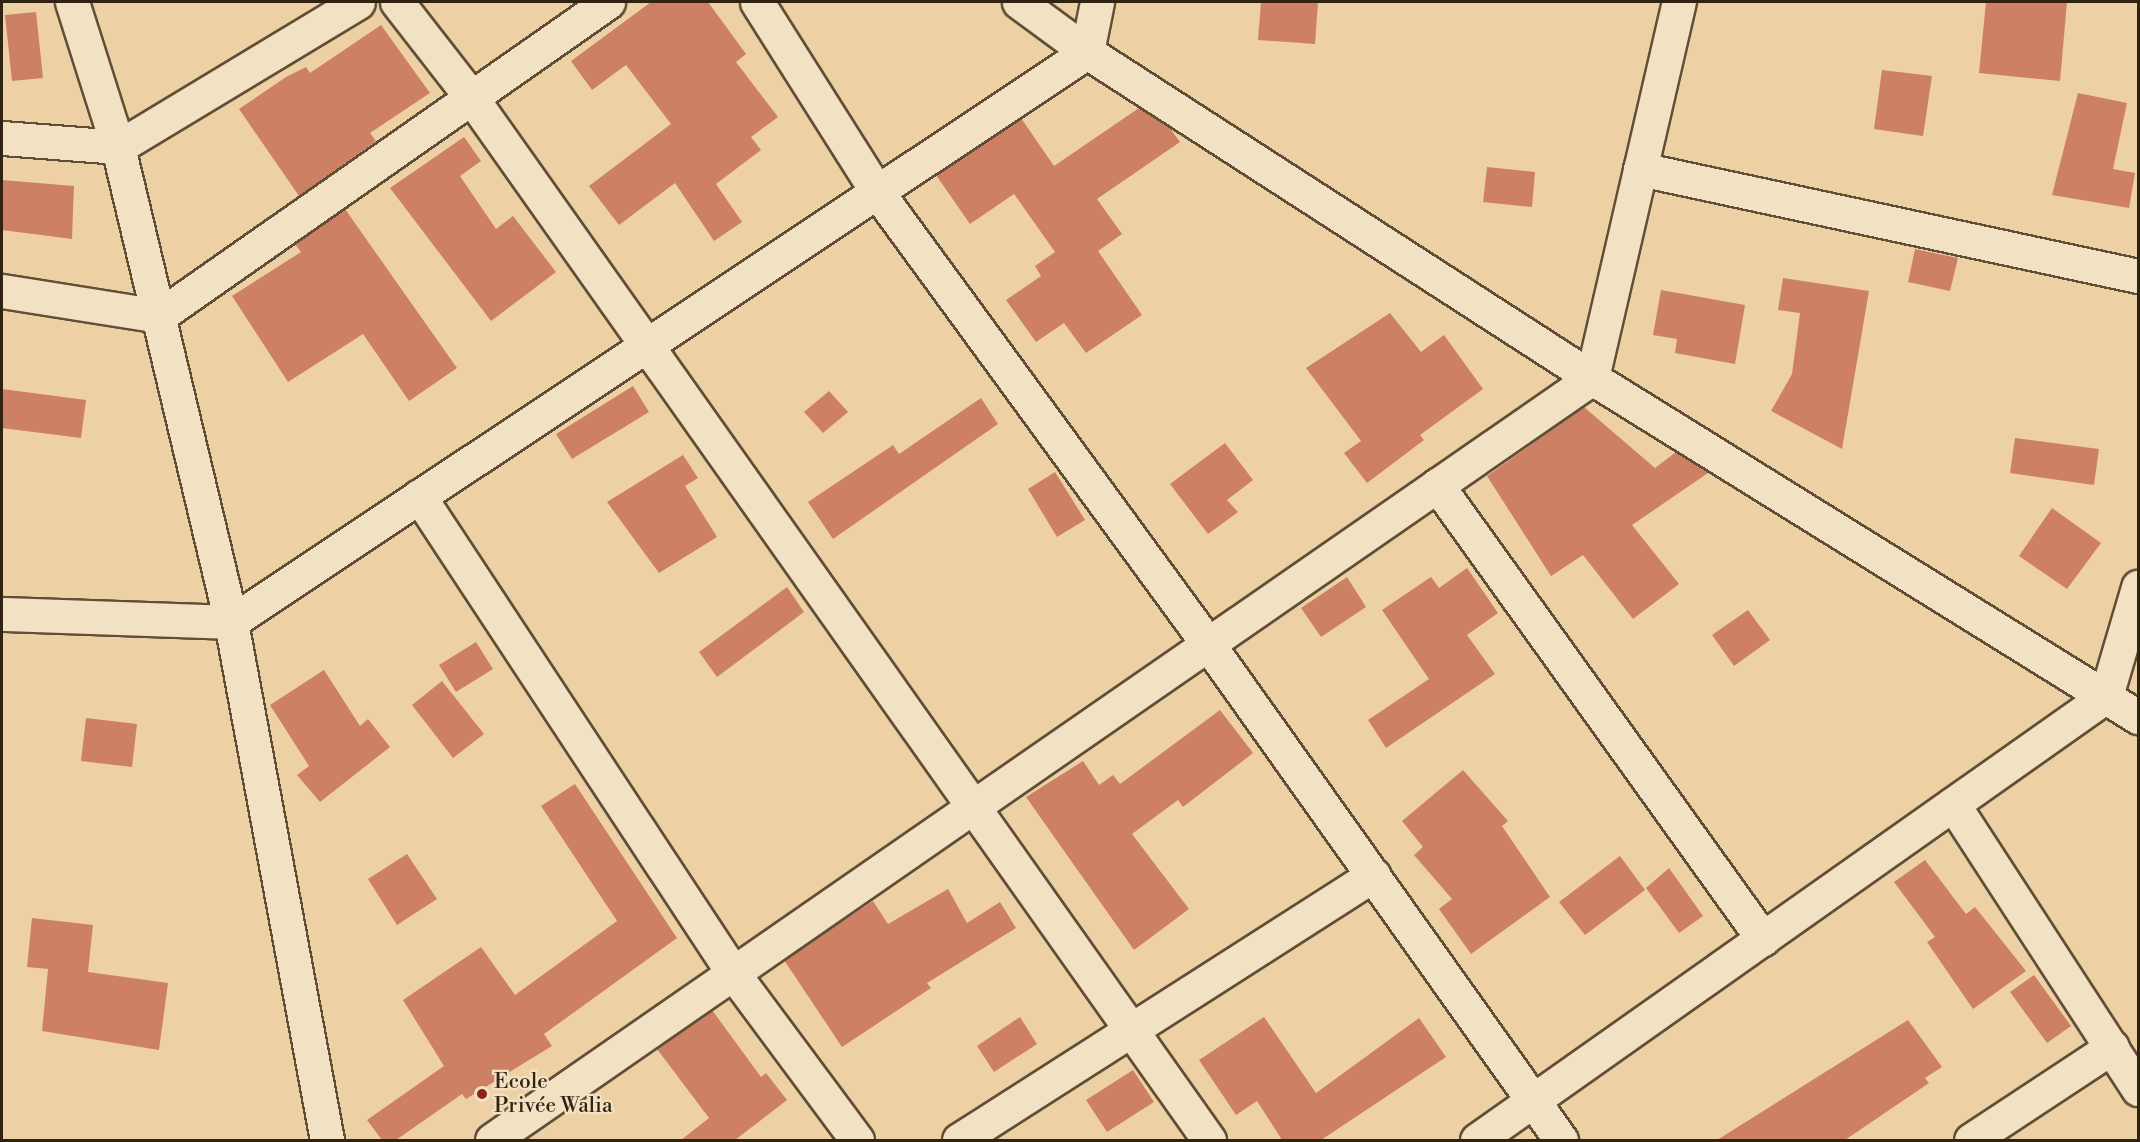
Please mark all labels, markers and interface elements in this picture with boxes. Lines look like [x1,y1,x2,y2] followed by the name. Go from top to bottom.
[494,1069,613,1119] place label: Ecole Privée Walia
[475,1087,489,1101] marker: Ecole Privée Walia

